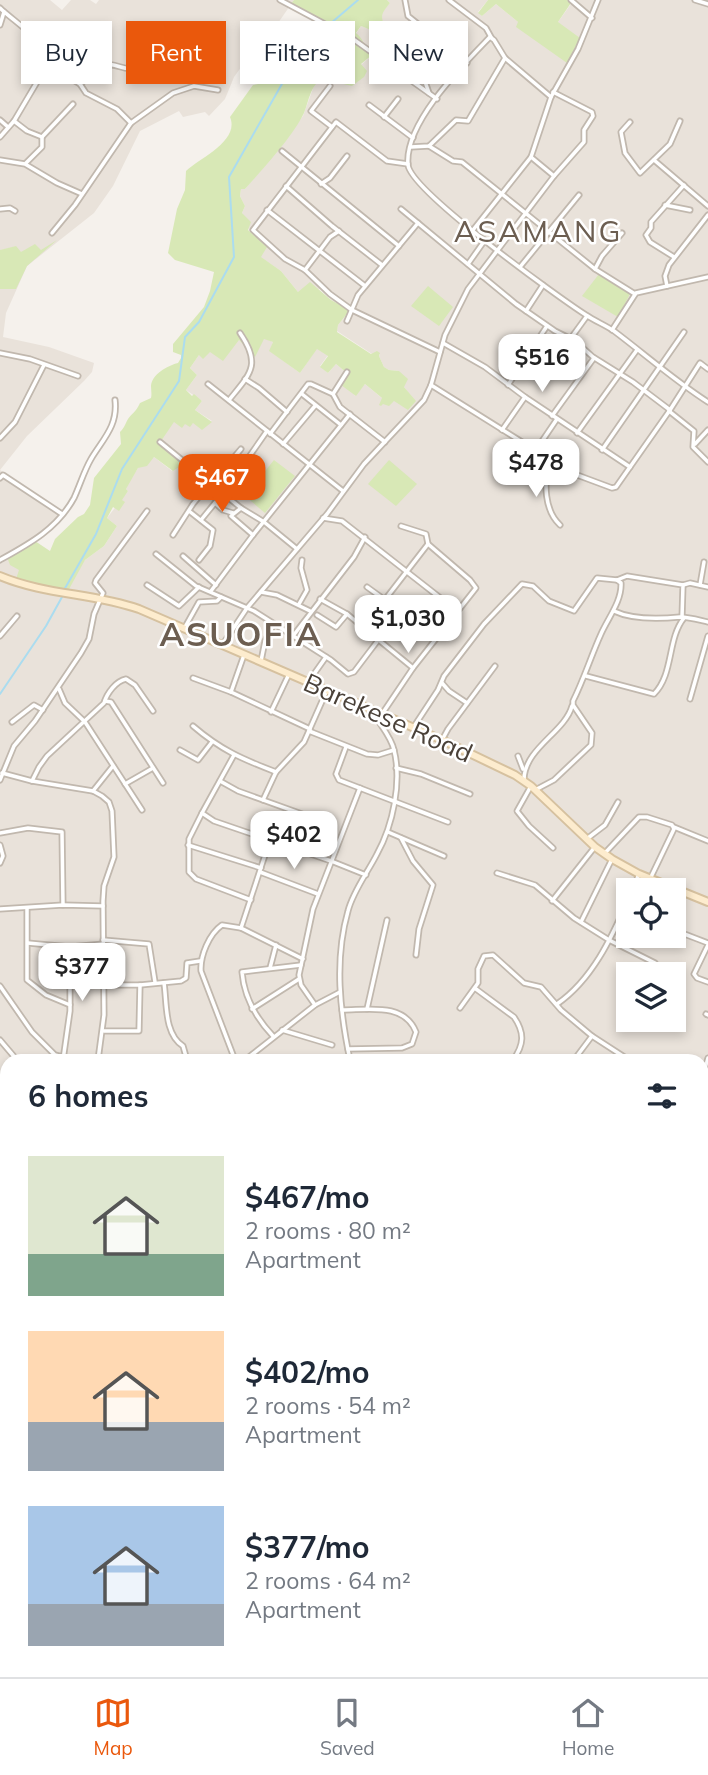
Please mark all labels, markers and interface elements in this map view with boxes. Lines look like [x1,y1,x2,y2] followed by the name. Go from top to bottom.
[21,21,112,84] chip: Buy
[126,21,226,84] chip: Rent
[240,21,355,84] chip: Filters
[369,21,468,84] chip: New
[454,212,622,250] district label: ASAMANG
[501,334,583,394] pin: $516
[514,342,570,371] text: $516
[495,440,577,499] pin: $478
[508,447,564,476] text: $478
[181,454,263,514] pin: $467
[194,462,250,491] text: $467
[351,596,465,655] pin: $1,030
[371,603,445,632] text: $1,030
[159,613,323,654] district label: ASUOFIA
[299,666,478,770] street label: Barekese Road
[253,812,335,871] pin: $402
[266,819,322,848] text: $402
[616,878,686,1032] map controls
[616,878,686,948] button: locate
[41,944,123,1003] pin: $377
[54,951,110,980] text: $377
[616,962,686,1032] button: layers
[28,1077,149,1115] text: 6 homes
[643,1077,681,1115] icon: filters
[245,1178,369,1216] text: $467/mo
[84,1184,168,1268] icon: home
[245,1216,411,1245] text: 2 rooms · 80 m²
[245,1245,361,1274] text: Apartment
[245,1353,369,1391] text: $402/mo
[84,1359,168,1443] icon: home
[245,1391,411,1420] text: 2 rooms · 54 m²
[245,1420,361,1449] text: Apartment
[245,1528,369,1566] text: $377/mo
[84,1534,168,1618] icon: home
[245,1566,411,1595] text: 2 rooms · 64 m²
[245,1595,361,1624] text: Apartment
[94,1694,133,1760] tab: Map
[320,1694,375,1760] tab: Saved
[562,1694,614,1760] tab: Home

